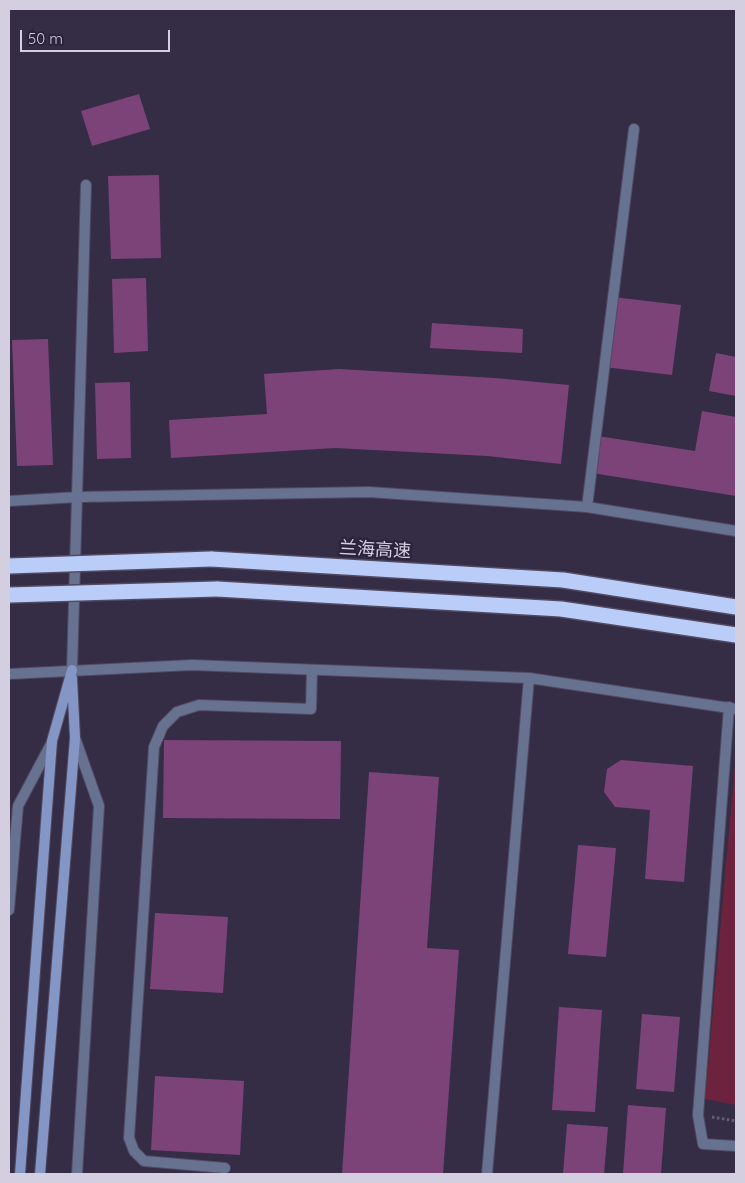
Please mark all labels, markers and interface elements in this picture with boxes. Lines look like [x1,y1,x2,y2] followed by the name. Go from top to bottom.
[22,20,172,52] scale bar
[28,29,63,48] text: 50 m
[338,537,412,563] street label: 兰海高速

